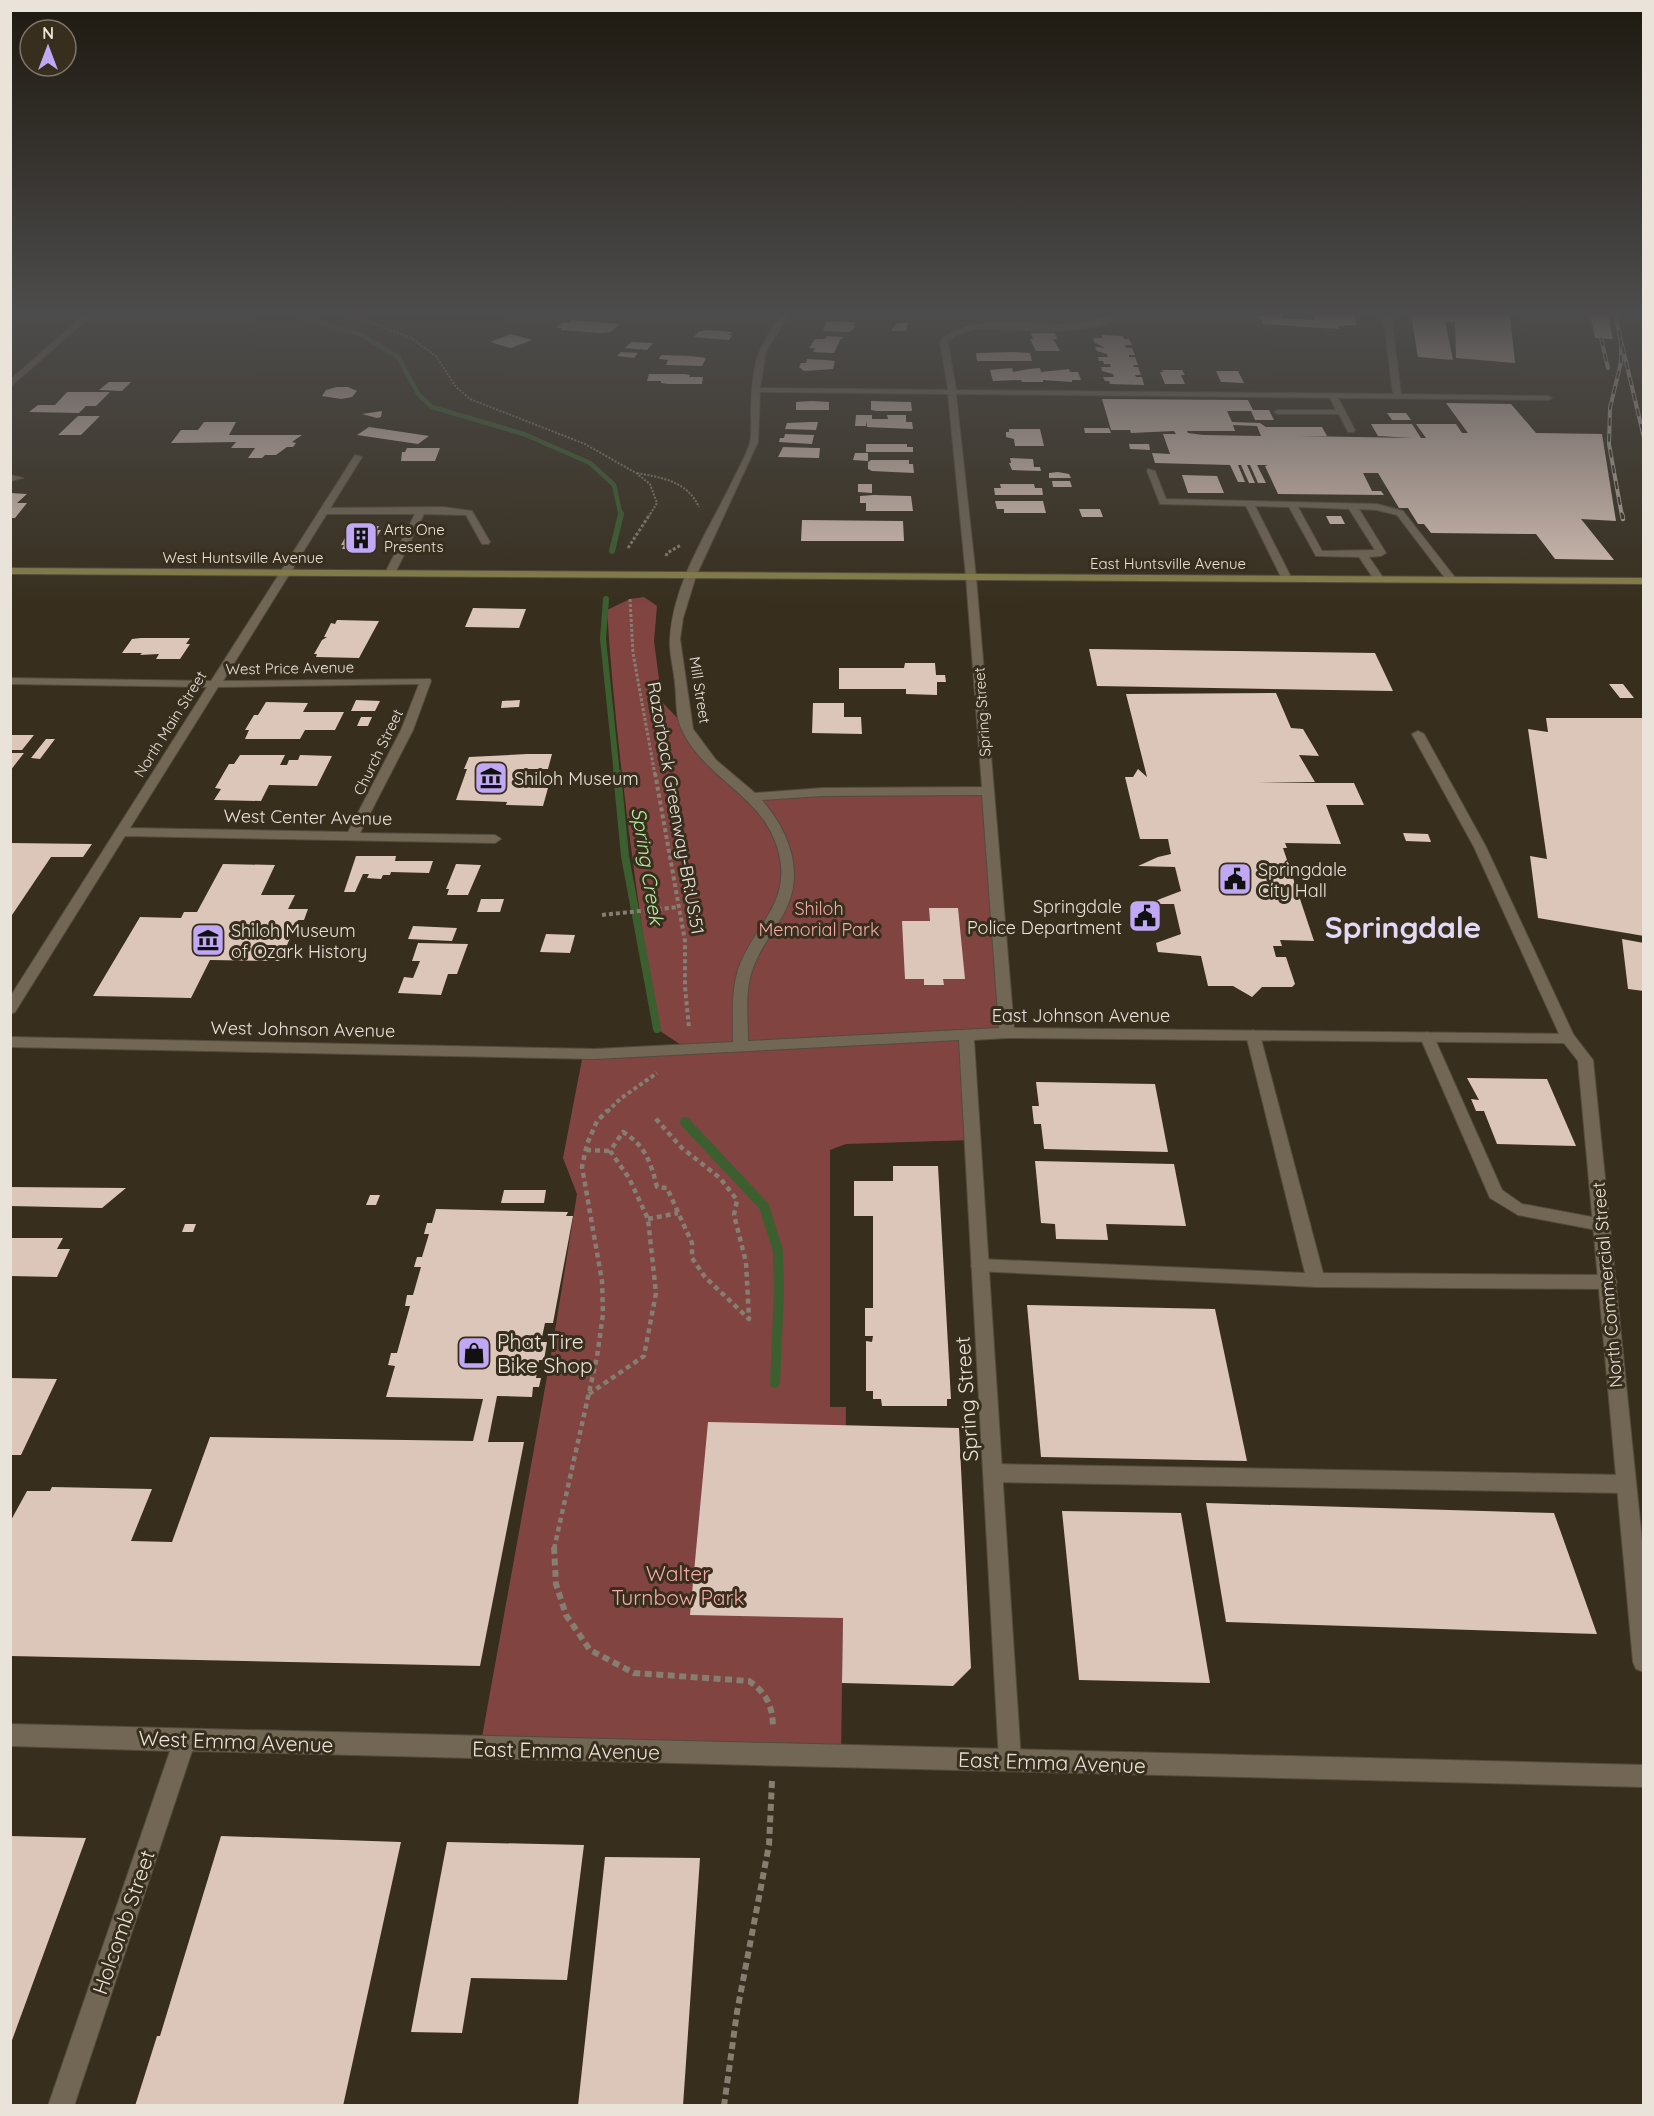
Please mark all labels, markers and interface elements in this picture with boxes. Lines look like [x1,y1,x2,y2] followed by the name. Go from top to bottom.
[18,18,78,78] north arrow
[42,23,54,43] text: N
[343,520,379,556] building icon: Arts One Presents
[384,520,445,556] place label: Arts One Presents
[162,548,324,567] street label: West Huntsville Avenue
[1090,554,1246,573] street label: East Huntsville Avenue
[685,655,715,725] street label: Mill Street
[226,657,354,679] street label: West Price Avenue
[130,667,210,781] street label: North Main Street
[969,667,995,757] street label: Spring Street
[642,680,710,936] street label: Razorback Greenway-BR:US:51
[349,706,407,798] street label: Church Street
[473,760,509,796] museum icon: Shiloh Museum
[514,767,639,790] place label: Shiloh Museum
[223,804,393,830] street label: West Center Avenue
[626,806,670,929] water label: Spring Creek
[1258,858,1347,902] place label: Springdale City Hall
[1217,861,1253,897] public building icon: Springdale City Hall
[967,895,1122,939] place label: Springdale Police Department
[758,897,880,941] park label: Shiloh Memorial Park
[1127,898,1163,934] public building icon: Springdale Police Department
[1325,908,1481,946] district label: Springdale
[231,919,367,963] place label: Shiloh Museum of Ozark History
[190,922,226,958] museum icon: Shiloh Museum of Ozark History
[992,1004,1170,1027] street label: East Johnson Avenue
[210,1016,396,1042] street label: West Johnson Avenue
[1587,1181,1627,1389] street label: North Commercial Street
[497,1328,593,1378] place label: Phat Tire Bike Shop
[456,1335,492,1371] shop icon: Phat Tire Bike Shop
[949,1336,983,1462] street label: Spring Street
[611,1560,745,1610] park label: Walter Turnbow Park
[138,1725,334,1757] street label: West Emma Avenue
[472,1735,660,1765] street label: East Emma Avenue
[958,1746,1146,1778] street label: East Emma Avenue
[86,1846,160,1998] street label: Holcomb Street

